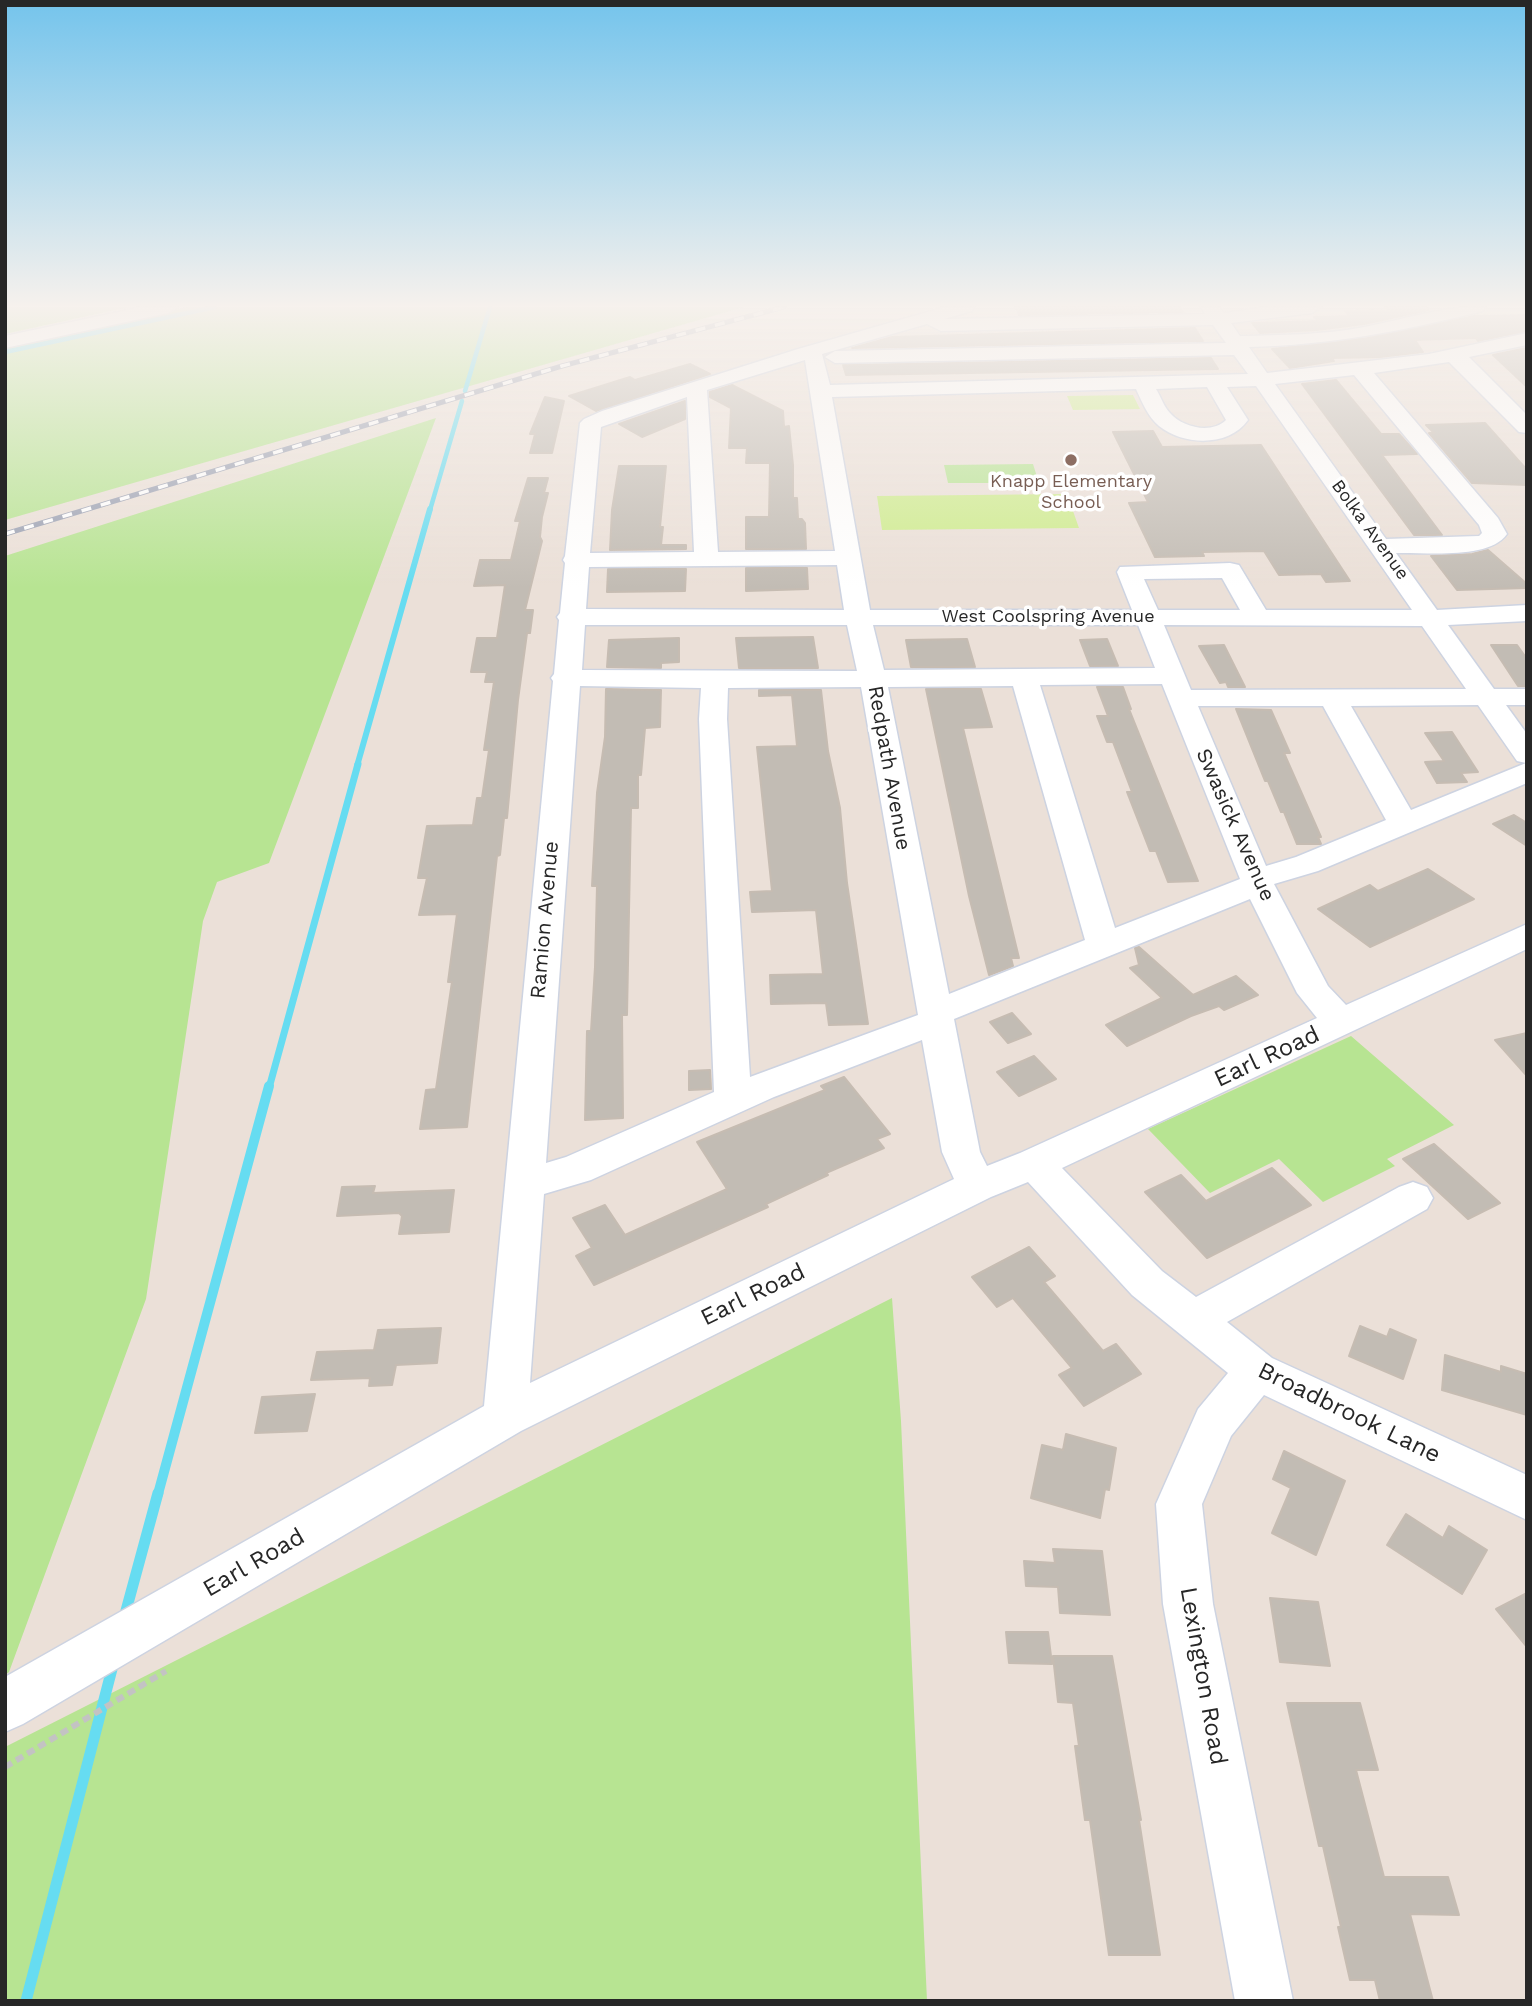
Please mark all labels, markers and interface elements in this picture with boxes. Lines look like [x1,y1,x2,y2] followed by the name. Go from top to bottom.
[1063,452,1079,468] marker: Knapp Elementary School
[990,471,1152,514] place label: Knapp Elementary School
[1327,476,1413,584] street label: Bolka Avenue
[941,606,1155,628] street label: West Coolspring Avenue
[862,684,916,852] street label: Redpath Avenue
[1190,745,1280,905] street label: Swasick Avenue
[526,840,564,1000] street label: Ramion Avenue
[1210,1020,1324,1094] street label: Earl Road
[696,1257,810,1333] street label: Earl Road
[1253,1356,1445,1470] street label: Broadbrook Lane
[198,1522,310,1604] street label: Earl Road
[1173,1585,1233,1767] street label: Lexington Road

